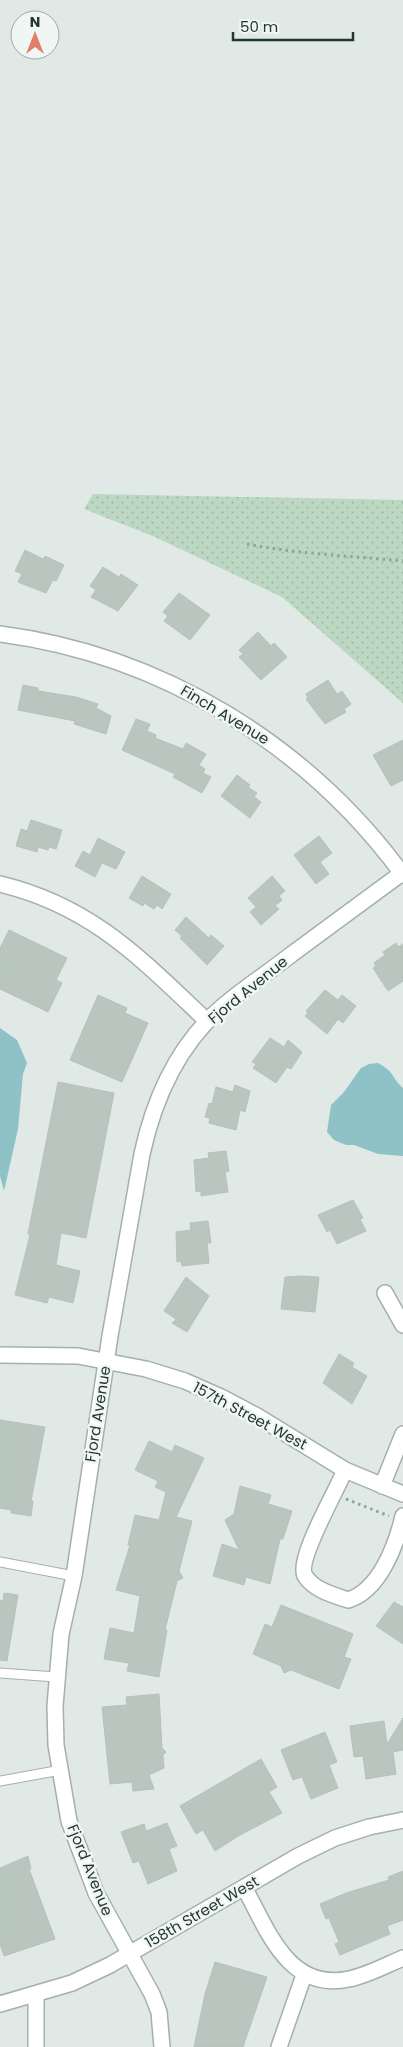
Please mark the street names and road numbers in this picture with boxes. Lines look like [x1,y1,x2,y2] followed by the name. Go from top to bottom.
[177,680,273,749] street label: Finch Avenue
[203,951,292,1028] street label: Fjord Avenue
[80,1364,115,1463] street label: Fjord Avenue
[189,1377,311,1455] street label: 157th Street West
[63,1821,118,1919] street label: Fjord Avenue
[141,1870,262,1953] street label: 158th Street West

